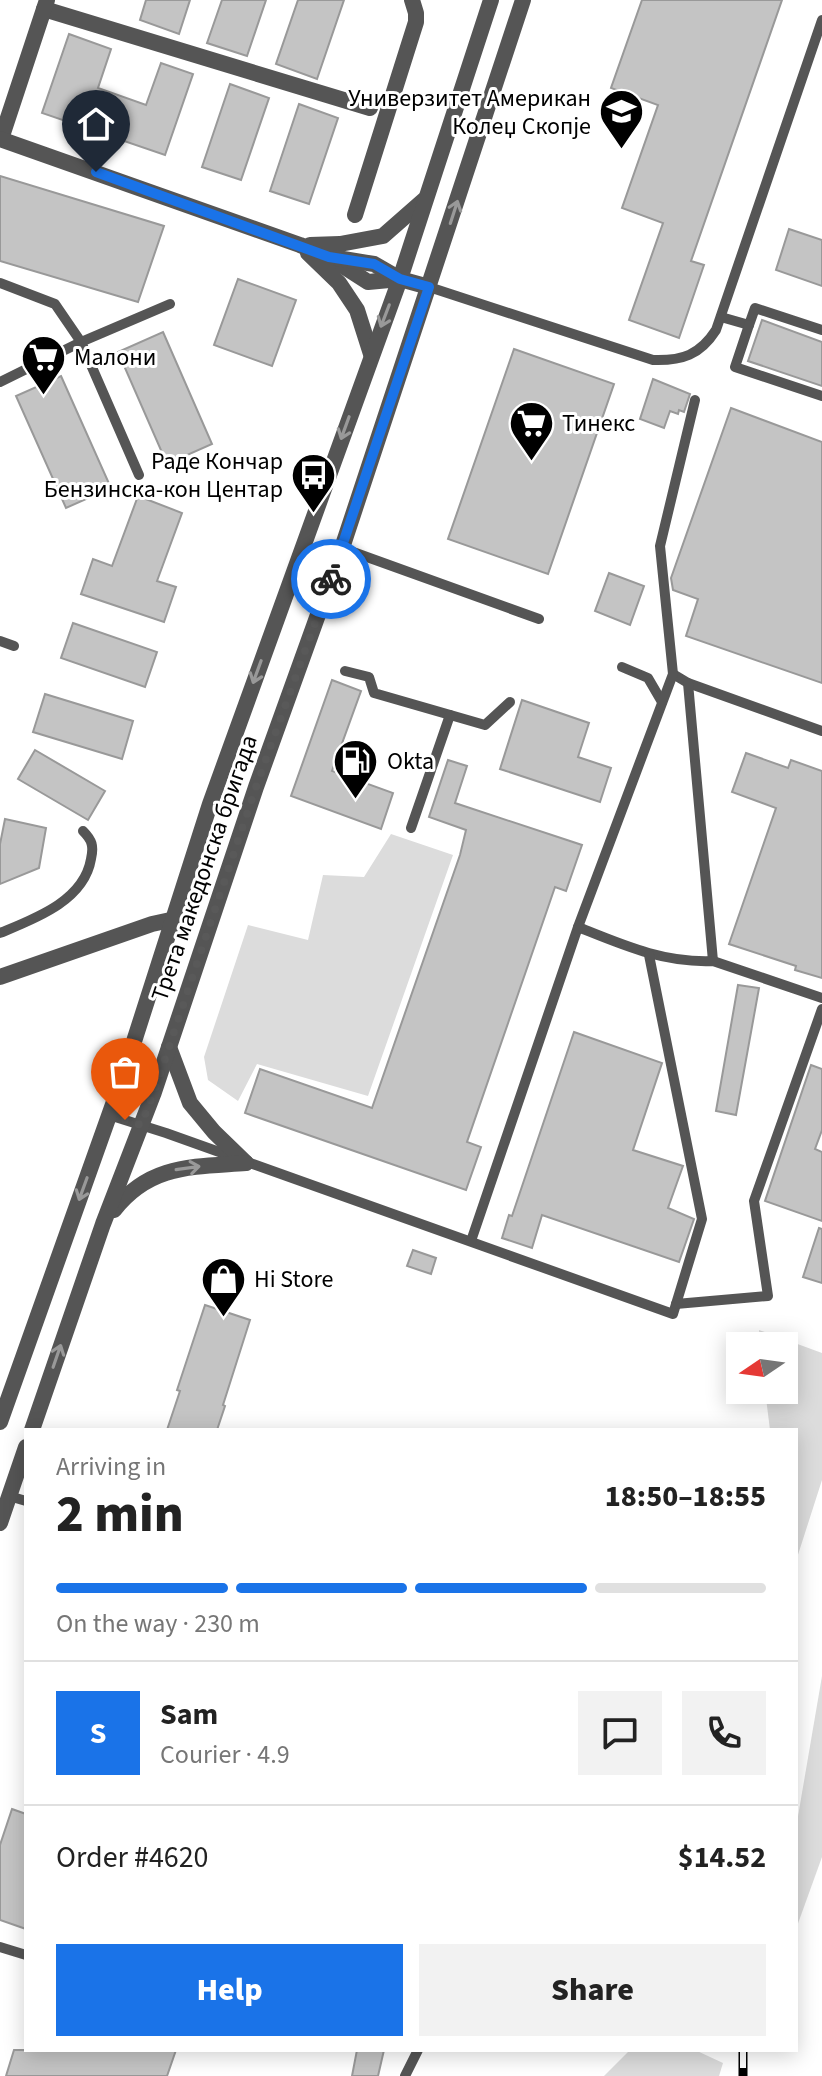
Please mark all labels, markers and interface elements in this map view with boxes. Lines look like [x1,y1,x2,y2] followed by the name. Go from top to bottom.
[348,81,591,144] place label: Универзитет Американ Колеџ Скопје
[598,88,646,151] school or university icon: Универзитет Американ Колеџ Скопје
[62,90,130,172] pin
[74,102,118,146] icon: home
[447,200,462,225] one-way arrow
[377,304,391,328] one-way arrow
[19,333,67,396] supermarket icon: Малони
[74,340,156,375] place label: Малони
[507,399,555,462] supermarket icon: Тинекс
[562,406,635,441] place label: Тинекс
[337,415,351,440] one-way arrow
[44,444,283,507] place label: Раде Кончар Бензинска-кон Центар
[290,451,338,514] bus stop icon: Раде Кончар Бензинска-кон Центар
[291,539,371,619] courier
[309,557,353,601] icon: bike
[249,660,263,684] one-way arrow
[142,730,267,1006] street label: Трета македонска бригада
[332,737,380,800] fuel station icon: Okta
[387,744,434,779] place label: Okta
[91,1038,159,1120] pin
[103,1050,147,1094] icon: bag
[175,1160,200,1175] one-way arrow
[74,1176,89,1201] one-way arrow
[199,1255,247,1318] shop icon: Hi Store
[254,1262,333,1297] place label: Hi Store
[726,1332,798,1404] north arrow
[726,1332,798,1404] map controls
[51,1344,66,1369] one-way arrow
[56,1448,166,1485] text: Arriving in
[605,1475,766,1518] text: 18:50–18:55
[56,1478,184,1552] text: 2 min
[56,1605,260,1642] text: On the way · 230 m
[578,1691,662,1775] button: chat
[682,1691,766,1775] button: phone
[160,1693,218,1736] text: Sam
[90,1712,106,1755] text: S
[160,1736,290,1773] text: Courier · 4.9
[56,1836,209,1879] text: Order #4620
[678,1836,766,1879] text: $14.52
[56,1944,403,2036] button: Help
[419,1944,766,2036] button: Share

